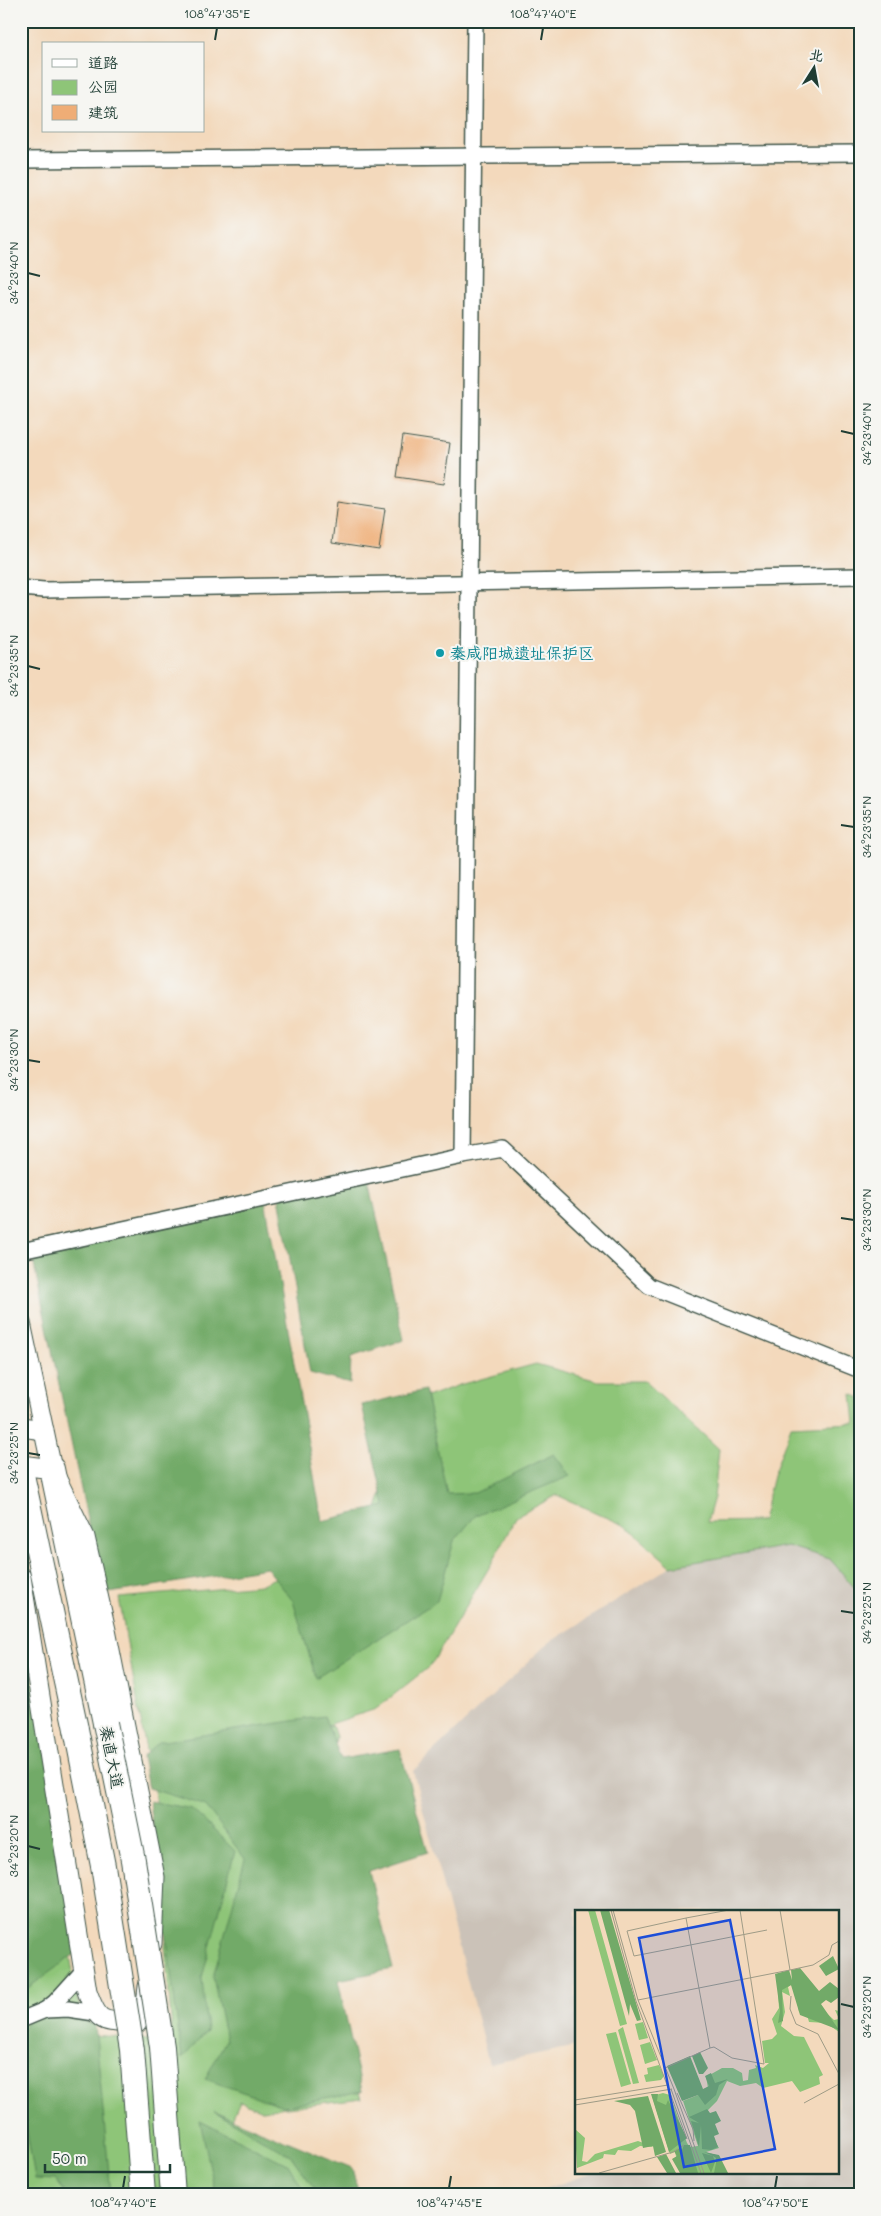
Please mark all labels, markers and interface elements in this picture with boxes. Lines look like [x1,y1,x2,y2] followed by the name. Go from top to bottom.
[184,5,250,21] text: 108°47'35"E
[510,5,576,21] text: 108°47'40"E
[42,42,205,132] legend
[788,42,838,92] north arrow
[808,44,825,65] text: 北
[88,52,118,72] text: 道路
[88,76,118,96] text: 公园
[88,102,118,122] text: 建筑
[5,242,21,304] text: 34°23'40"N
[858,403,874,465] text: 34°23'40"N
[5,635,21,697] text: 34°23'35"N
[450,642,594,663] place label: 秦咸阳城遗址保护区
[434,647,446,659] marker: 秦咸阳城遗址保护区
[858,796,874,858] text: 34°23'35"N
[5,1029,21,1091] text: 34°23'30"N
[858,1189,874,1251] text: 34°23'30"N
[5,1422,21,1484] text: 34°23'25"N
[858,1582,874,1644] text: 34°23'25"N
[96,1723,129,1790] street label: 秦直大道
[5,1815,21,1877] text: 34°23'20"N
[575,1910,838,2174] inset map
[858,1976,874,2038] text: 34°23'20"N
[45,2141,170,2173] scale bar
[52,2148,87,2168] text: 50 m
[90,2194,156,2210] text: 108°47'40"E
[416,2194,482,2210] text: 108°47'45"E
[742,2194,808,2210] text: 108°47'50"E

